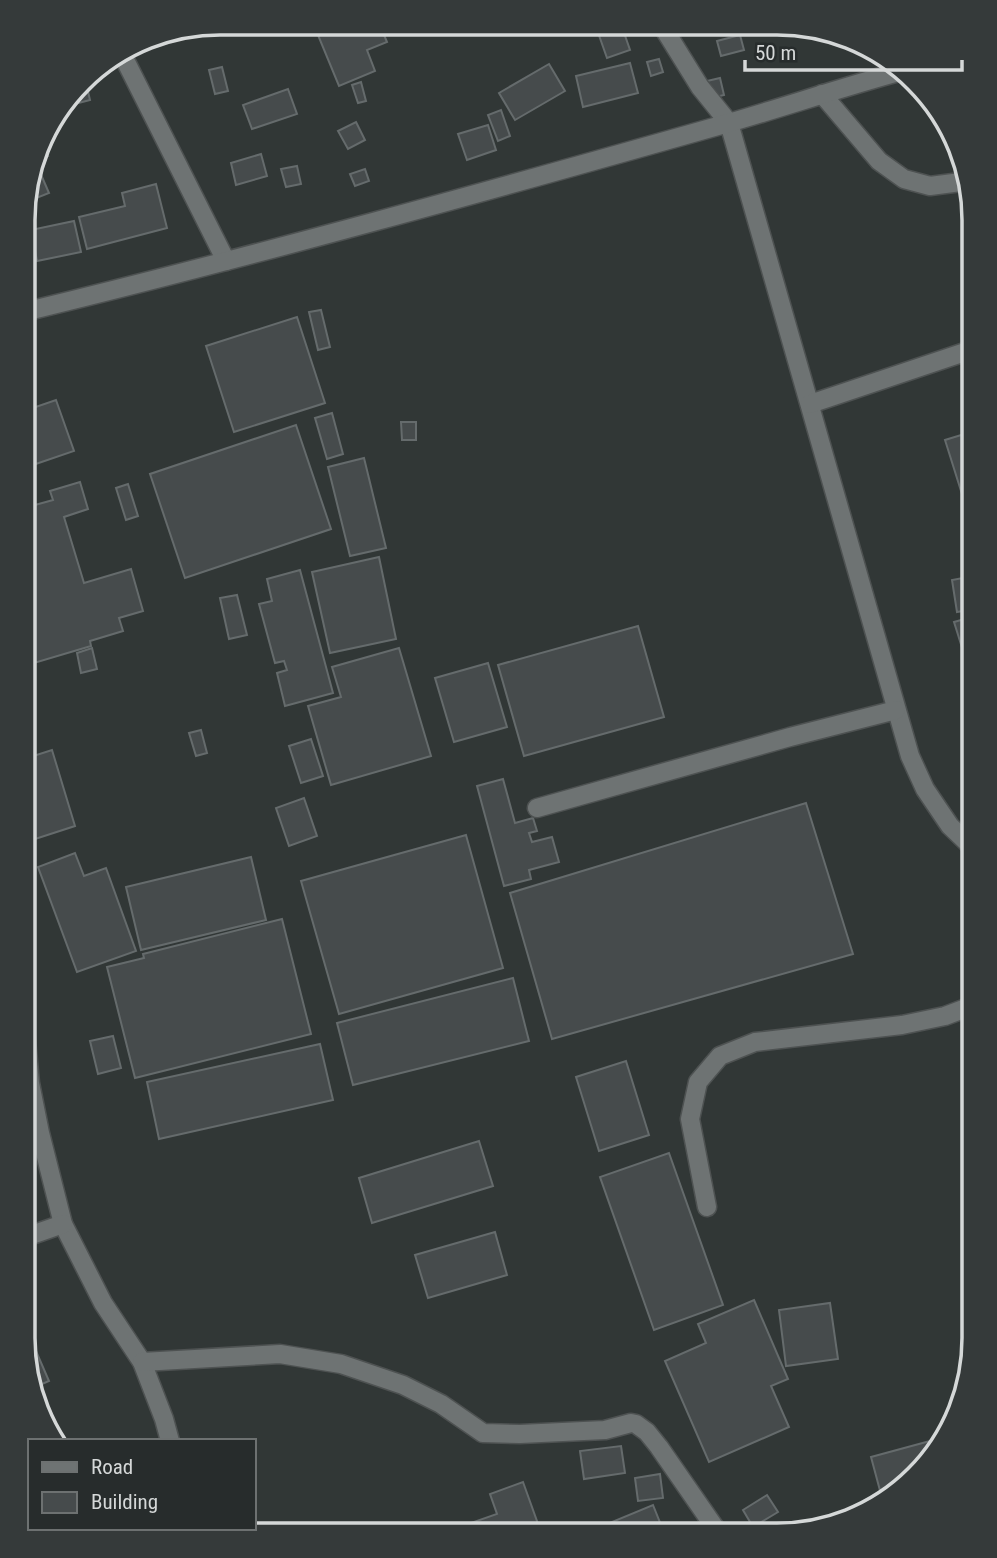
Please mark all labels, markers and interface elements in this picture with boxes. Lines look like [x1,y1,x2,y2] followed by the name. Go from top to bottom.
[745,28,962,72] scale bar
[755,41,796,65] text: 50 m
[28,1439,256,1530] legend
[91,1455,133,1479] text: Road
[91,1490,158,1514] text: Building

